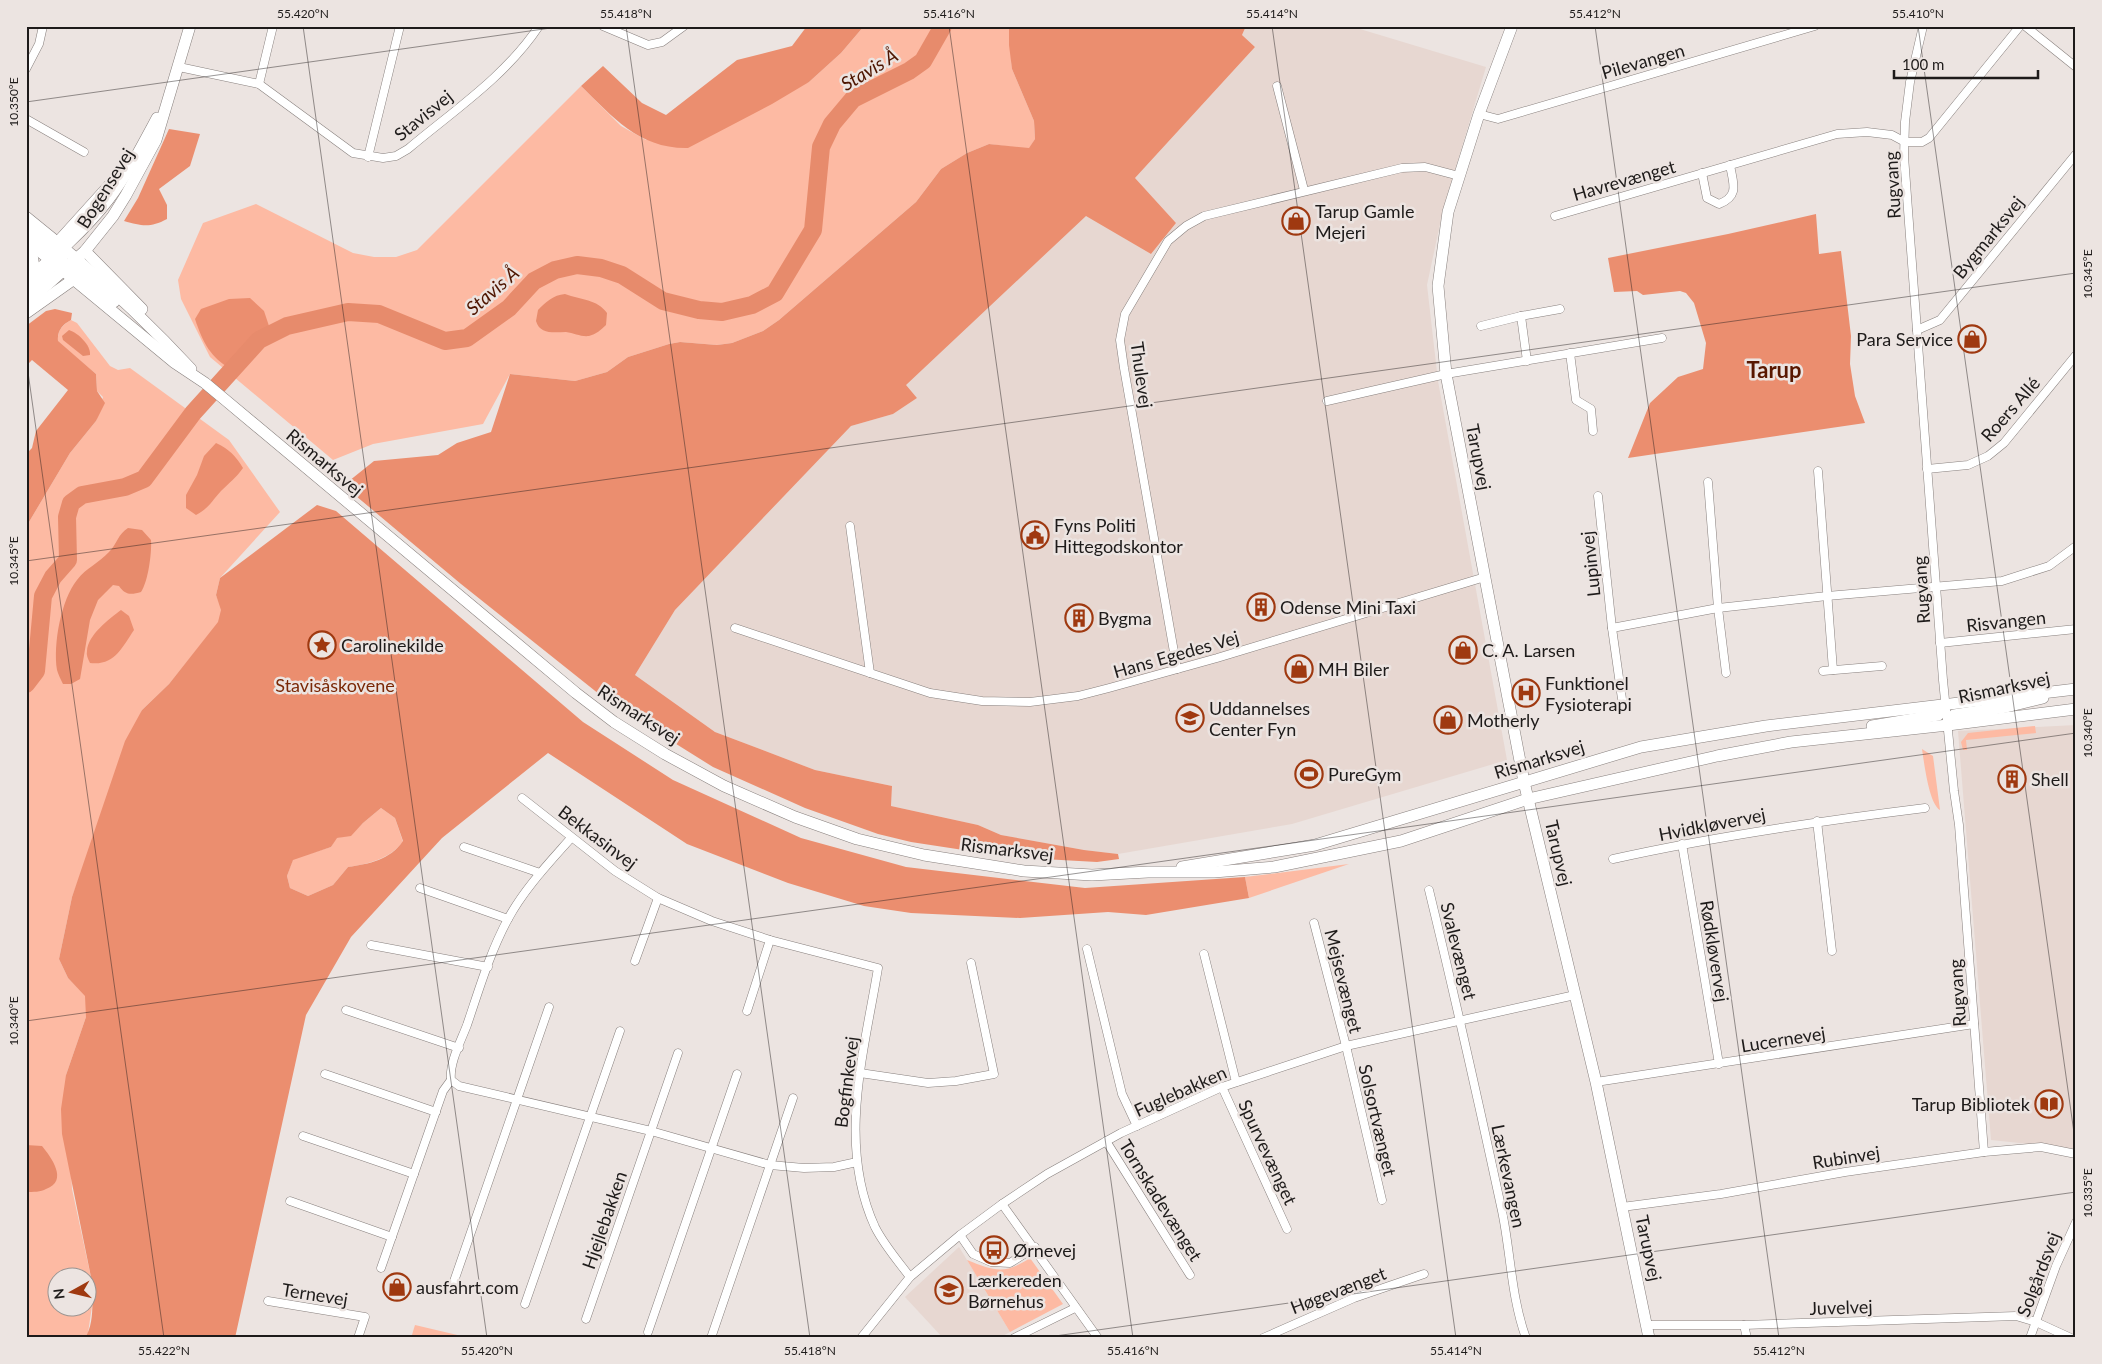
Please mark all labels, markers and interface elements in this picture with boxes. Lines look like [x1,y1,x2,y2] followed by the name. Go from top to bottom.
[277,6,329,21] text: 55.420°N
[600,6,652,21] text: 55.418°N
[923,6,975,21] text: 55.416°N
[1246,6,1298,21] text: 55.414°N
[1569,6,1621,21] text: 55.412°N
[1892,6,1944,21] text: 55.410°N
[1599,39,1687,83] street label: Pilevangen
[836,43,902,95] water label: Stavis Å
[1894,48,2038,80] scale bar
[1902,55,1944,73] text: 100 m
[6,77,21,127] text: 10.350°E
[389,85,457,145] street label: Stavisvej
[72,144,138,232] street label: Bogensevej
[1879,151,1905,219] street label: Rugvang
[1570,155,1678,205] street label: Havrevænget
[1948,191,2028,283] street label: Bygmarksvej
[1315,200,1414,243] place label: Tarup Gamle Mejeri
[1281,206,1311,236] shop icon: Tarup Gamle Mejeri
[2080,249,2095,299] text: 10.345°E
[461,261,523,319] water label: Stavis Å
[1957,324,1987,354] shop icon: Para Service
[1856,328,1953,350] place label: Para Service
[1126,340,1158,410] street label: Thulevej
[1746,356,1802,383] district label: Tarup
[1976,372,2044,446] street label: Roers Allé
[1462,422,1496,492] street label: Tarupvej
[282,424,368,500] street label: Rismarksvej
[1054,514,1183,557] place label: Fyns Politi Hittegodskontor
[1020,520,1050,550] public building icon: Fyns Politi Hittegodskontor
[1576,530,1604,598] street label: Lupinvej
[6,536,21,586] text: 10.345°E
[1908,555,1934,625] street label: Rugvang
[1246,592,1276,622] building icon: Odense Mini Taxi
[1280,596,1416,618] place label: Odense Mini Taxi
[1064,603,1094,633] building icon: Bygma
[1965,606,2047,636] street label: Risvangen
[1098,607,1152,629] place label: Bygma
[1111,626,1241,682] street label: Hans Egedes Vej
[307,630,337,660] place icon: Carolinekilde
[341,634,444,656] place label: Carolinekilde
[1448,635,1478,665] shop icon: C. A. Larsen
[1482,639,1575,661] place label: C. A. Larsen
[1284,654,1314,684] shop icon: MH Biler
[1318,658,1390,680] place label: MH Biler
[1956,667,2052,707] street label: Rismarksvej
[1545,672,1632,715] place label: Funktionel Fysioterapi
[275,674,395,696] park label: Stavisåskovene
[1511,678,1541,708] hospital icon: Funktionel Fysioterapi
[594,679,684,749] street label: Rismarksvej
[1209,697,1310,740] place label: Uddannelses Center Fyn
[1175,703,1205,733] school or university icon: Uddannelses Center Fyn
[1433,705,1463,735] shop icon: Motherly
[2080,708,2095,758] text: 10.340°E
[1467,709,1540,731] place label: Motherly
[1491,735,1587,783] street label: Rismarksvej
[1294,759,1324,789] sports icon: PureGym
[1328,763,1401,785] place label: PureGym
[1997,764,2027,794] building icon: Shell
[2031,768,2069,790] place label: Shell
[554,800,642,874] street label: Bekkasinvej
[1657,803,1767,845] street label: Hvidkløvervej
[1541,818,1577,888] street label: Tarupvej
[959,832,1055,866] street label: Rismarksvej
[1696,899,1734,1003] street label: Rødkløvervej
[1436,900,1482,1003] street label: Svalevænget
[1320,927,1368,1036] street label: Mejsevænget
[1944,958,1970,1028] street label: Rugvang
[6,996,21,1046] text: 10.340°E
[1739,1021,1827,1057] street label: Lucernevej
[829,1035,863,1129] street label: Bogfinkevej
[1130,1061,1230,1121] street label: Fuglebakken
[1354,1062,1402,1178] street label: Solsortvænget
[2034,1089,2064,1119] library icon: Tarup Bibliotek
[1912,1093,2031,1115] place label: Tarup Bibliotek
[1234,1096,1302,1208] street label: Spurvevænget
[1487,1122,1531,1230] street label: Lærkevangen
[1115,1135,1208,1265] street label: Tornskadevænget
[1811,1141,1881,1173] street label: Rubinvej
[577,1168,631,1272] street label: Hjejlebakken
[2080,1168,2095,1218] text: 10.335°E
[1631,1213,1667,1283] street label: Tarupvej
[2012,1228,2064,1320] street label: Solgårdsvej
[979,1235,1009,1265] bus stop icon: Ørnevej
[1013,1239,1076,1261] place label: Ørnevej
[1287,1261,1390,1318] street label: Høgevænget
[48,1266,98,1316] north arrow
[968,1269,1062,1312] place label: Lærkereden Børnehus
[382,1272,412,1302] shop icon: ausfahrt.com
[934,1275,964,1305] school or university icon: Lærkereden Børnehus
[416,1276,519,1298] place label: ausfahrt.com
[280,1278,350,1310] street label: Ternevej
[49,1287,68,1300] text: N
[1809,1295,1873,1319] street label: Juvelvej
[138,1343,190,1358] text: 55.422°N
[461,1343,513,1358] text: 55.420°N
[784,1343,836,1358] text: 55.418°N
[1107,1343,1159,1358] text: 55.416°N
[1430,1343,1482,1358] text: 55.414°N
[1753,1343,1805,1358] text: 55.412°N

